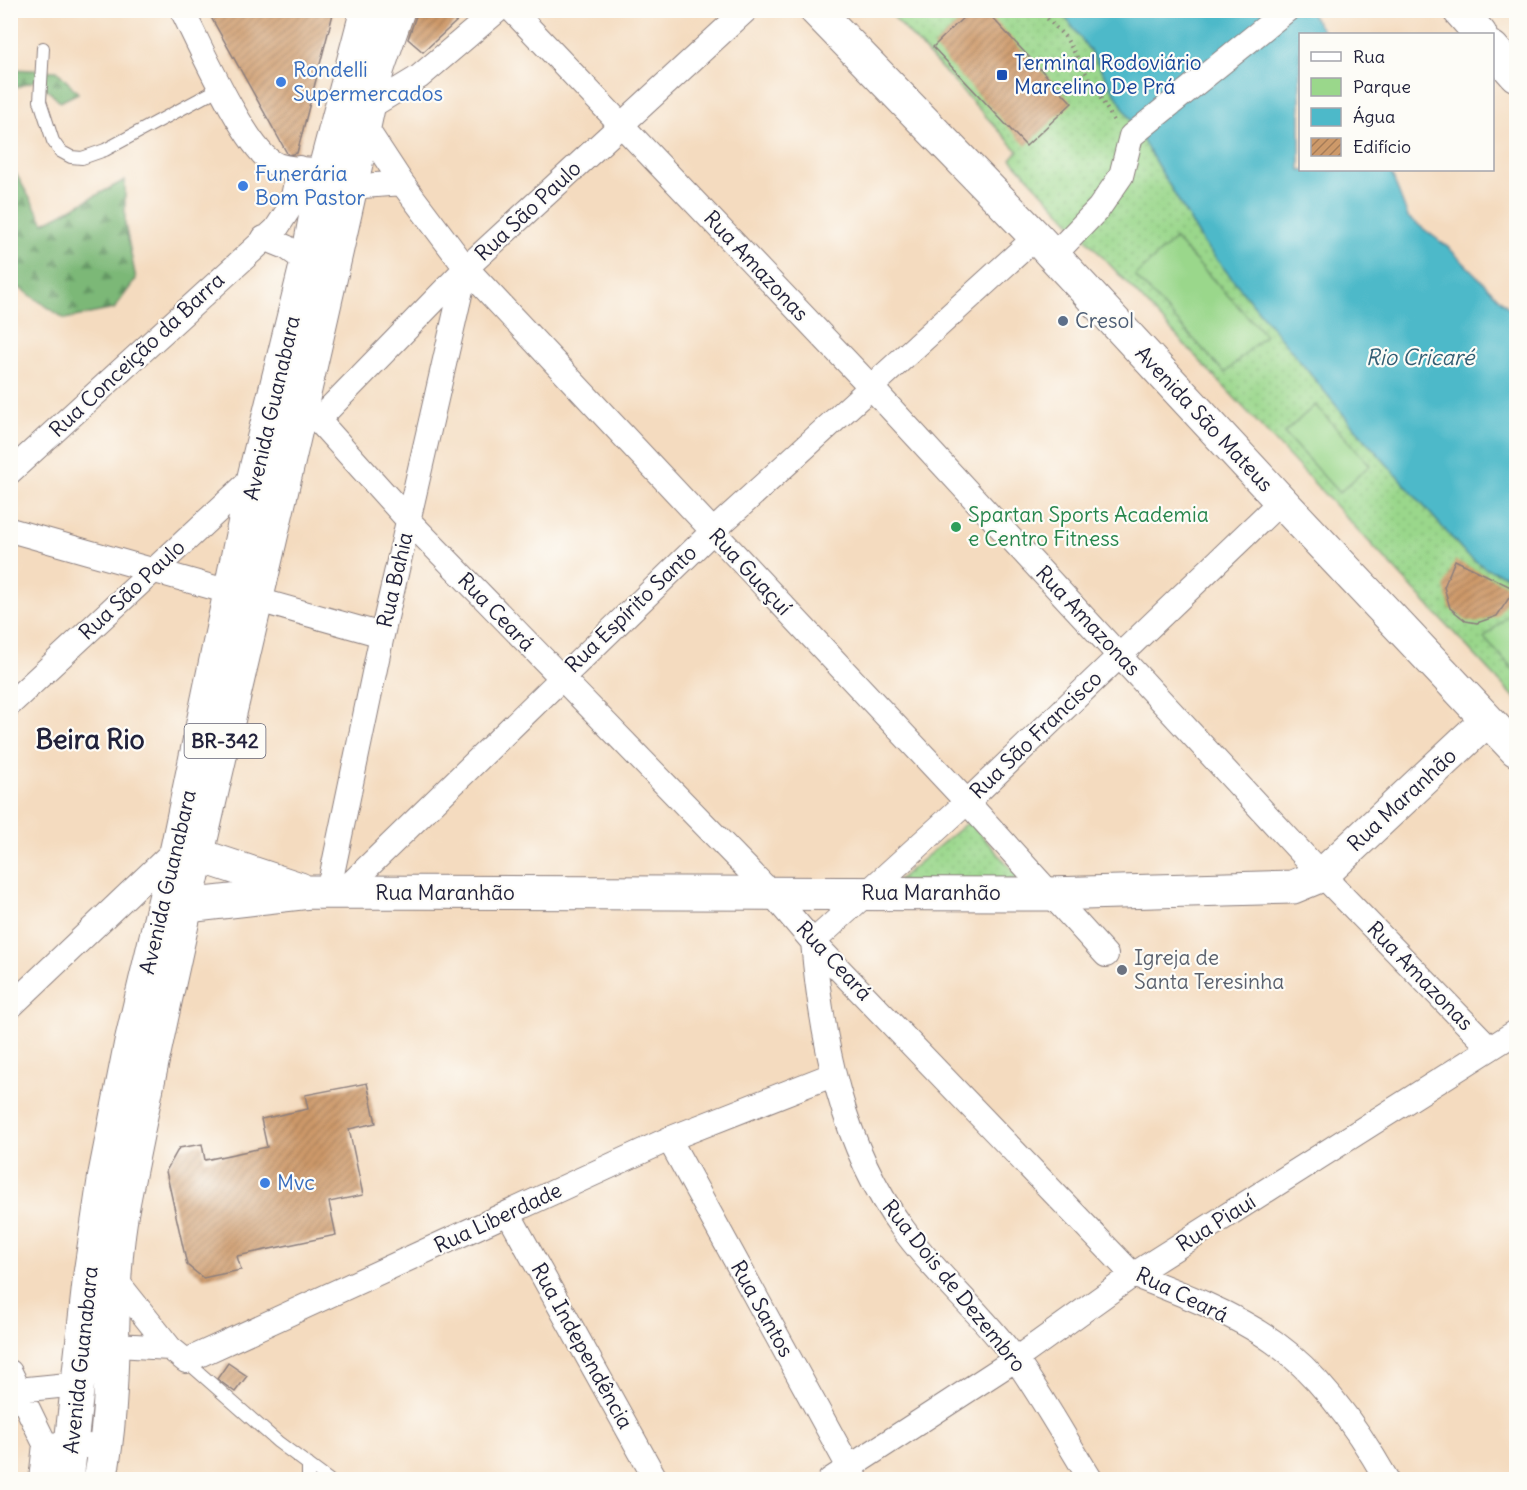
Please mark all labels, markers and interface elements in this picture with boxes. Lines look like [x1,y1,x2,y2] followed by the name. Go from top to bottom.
[1299,33,1494,171] legend
[1353,45,1385,68] text: Rua
[1014,49,1201,100] place label: Terminal Rodoviário Marcelino De Prá
[293,56,443,107] place label: Rondelli Supermercados
[995,68,1009,82] marker: Terminal Rodoviário Marcelino De Prá
[274,75,288,89] marker: Rondelli Supermercados
[1353,75,1411,98] text: Parque
[1353,105,1395,128] text: Água
[1353,135,1411,158] text: Edifício
[469,155,586,267] street label: Rua São Paulo
[255,160,366,211] place label: Funerária Bom Pastor
[236,179,250,193] marker: Funerária Bom Pastor
[698,205,815,327] street label: Rua Amazonas
[44,267,230,443] street label: Rua Conceição da Barra
[1075,307,1134,334] place label: Cresol
[237,313,306,503] street label: Avenida Guanabara
[1056,314,1070,328] marker: Cresol
[1130,340,1279,497] street label: Avenida São Mateus
[1366,343,1476,371] water label: Rio Cricaré
[968,501,1209,552] place label: Spartan Sports Academia e Centro Fitness
[949,520,963,534] marker: Spartan Sports Academia e Centro Fitness
[703,522,798,621] street label: Rua Guaçuí
[370,530,419,630] street label: Rua Bahia
[73,534,190,646] street label: Rua São Paulo
[559,539,702,678] street label: Rua Espírito Santo
[1030,560,1147,682] street label: Rua Amazonas
[452,567,541,657] street label: Rua Ceará
[964,665,1107,805] street label: Rua São Francisco
[35,722,145,756] district label: Beira Rio
[184,724,266,758] road number: BR-342
[1341,742,1462,857] street label: Rua Maranhão
[133,787,202,977] street label: Avenida Guanabara
[375,879,515,906] street label: Rua Maranhão
[861,879,1001,906] street label: Rua Maranhão
[791,915,878,1006] street label: Rua Ceará
[1361,915,1479,1036] street label: Rua Amazonas
[1134,944,1284,995] place label: Igreja de Santa Teresinha
[1115,963,1129,977] marker: Igreja de Santa Teresinha
[277,1169,315,1196] place label: Mvc
[258,1176,272,1190] marker: Mvc
[430,1176,566,1259] street label: Rua Liberdade
[1171,1188,1261,1257] street label: Rua Piauí
[876,1194,1032,1377] street label: Rua Dois de Dezembro
[725,1256,800,1362] street label: Rua Santos
[526,1258,639,1434] street label: Rua Independência
[1132,1261,1233,1328] street label: Rua Ceará
[57,1265,104,1455] street label: Avenida Guanabara

